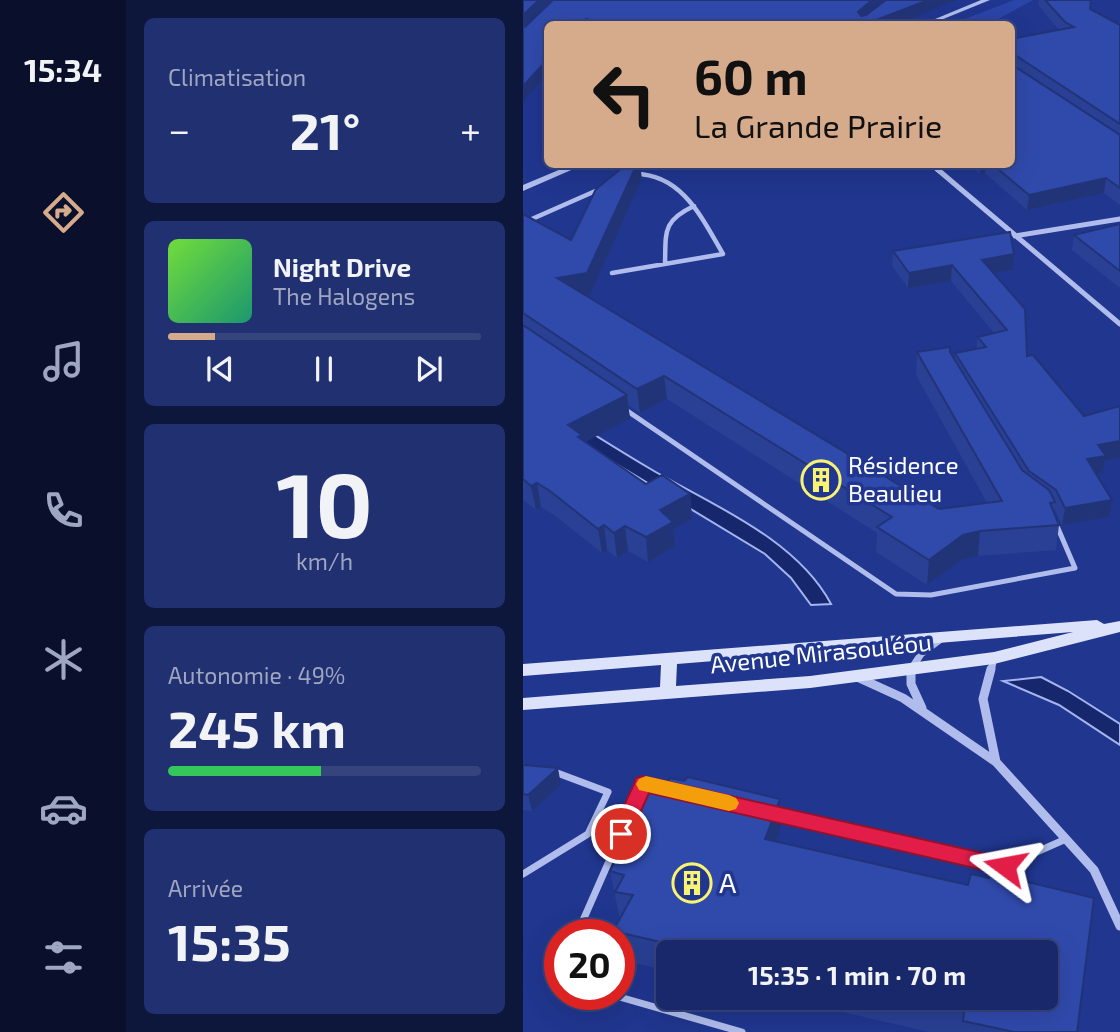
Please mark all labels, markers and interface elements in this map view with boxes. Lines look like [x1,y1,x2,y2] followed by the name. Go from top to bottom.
[694,46,808,105] text: 60 m
[579,49,670,140] icon: left
[24,50,102,88] text: 15:34
[168,63,306,91] text: Climatisation
[290,98,360,160] text: 21°
[168,106,190,152] text: −
[460,106,481,152] text: +
[694,106,942,144] text: La Grande Prairie
[39,188,88,237] icon: directions
[273,251,411,282] text: Night Drive
[273,282,415,310] text: The Halogens
[39,337,88,386] icon: music
[201,350,239,388] icon: previous
[305,350,343,388] icon: pause
[410,350,448,388] icon: next
[276,447,373,556] text: 10
[848,450,959,507] place label: Résidence Beaulieu
[800,459,842,501] building icon: Résidence Beaulieu
[39,486,88,535] icon: phone
[296,547,353,575] text: km/h
[709,626,933,679] street label: Avenue Mirasouléou
[39,635,88,684] icon: climate
[168,661,345,689] text: Autonomie · 49%
[168,696,346,758] text: 245 km
[39,784,88,833] icon: car
[591,804,651,864] pin
[602,815,640,853] icon: arrive
[968,829,1042,903] position arrow
[671,862,713,904] building icon: A
[719,865,737,899] place label: A
[168,874,243,902] text: Arrivée
[168,909,291,971] text: 15:35
[544,919,635,1010] speed limit sign: 20
[39,933,88,982] icon: filters
[748,959,966,990] text: 15:35 · 1 min · 70 m

